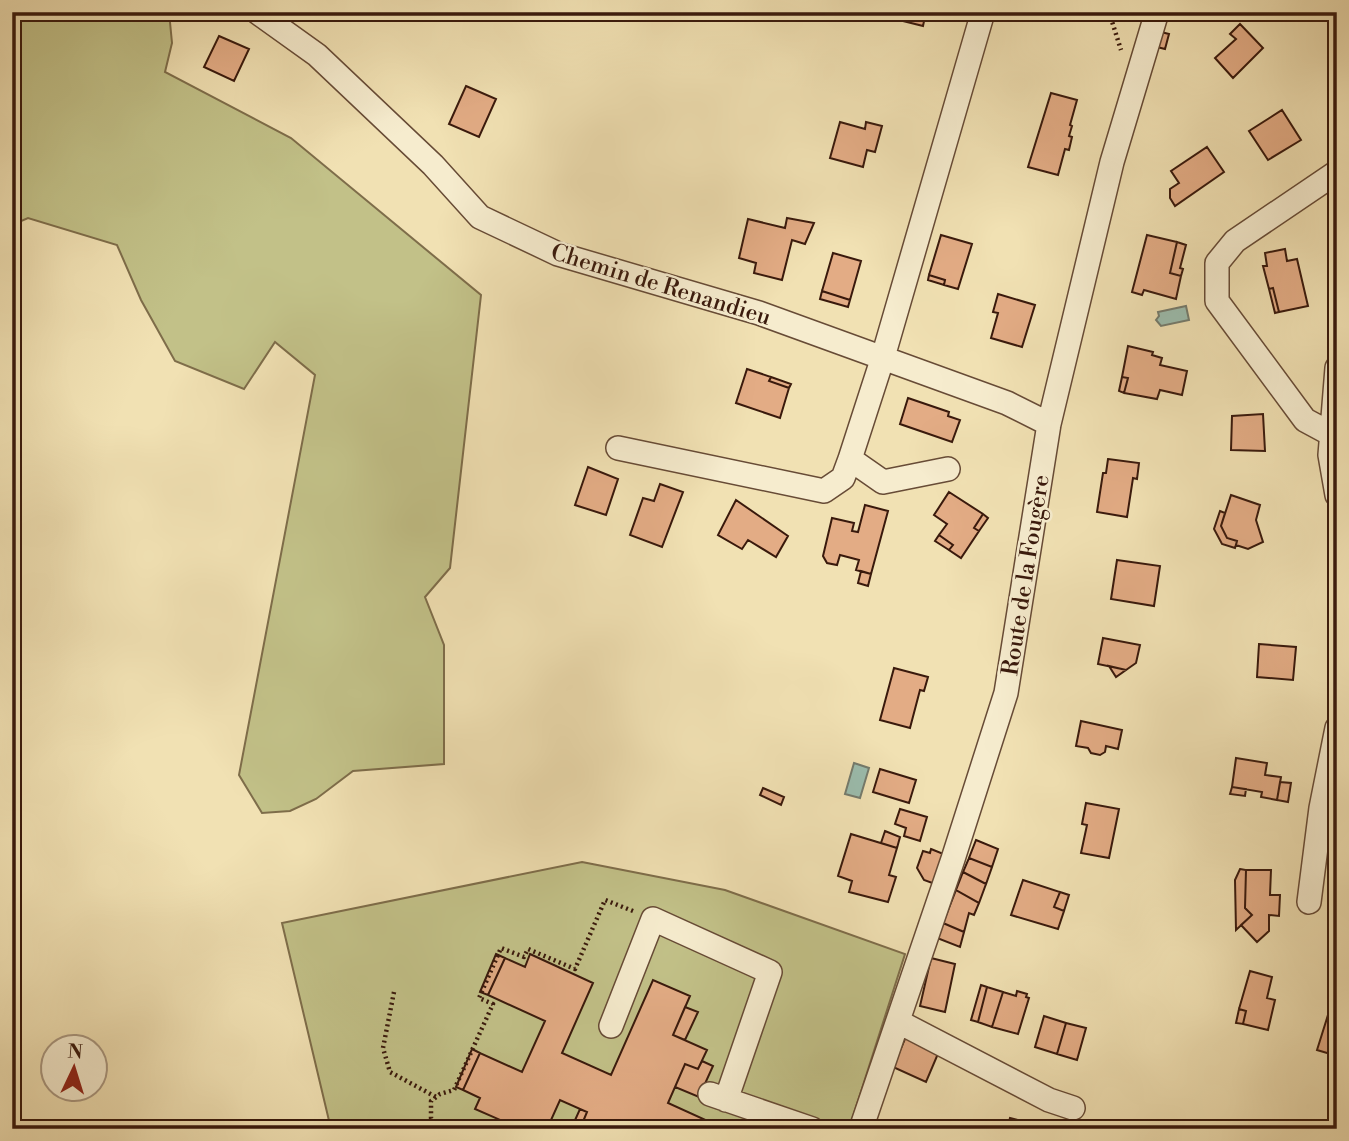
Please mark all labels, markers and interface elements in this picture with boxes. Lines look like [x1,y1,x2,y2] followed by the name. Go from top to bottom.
[547,238,774,332] street label: Chemin de Renandieu
[996,473,1056,677] street label: Route de la Fougère
[38,1032,108,1102] north arrow
[67,1040,83,1065] text: N

